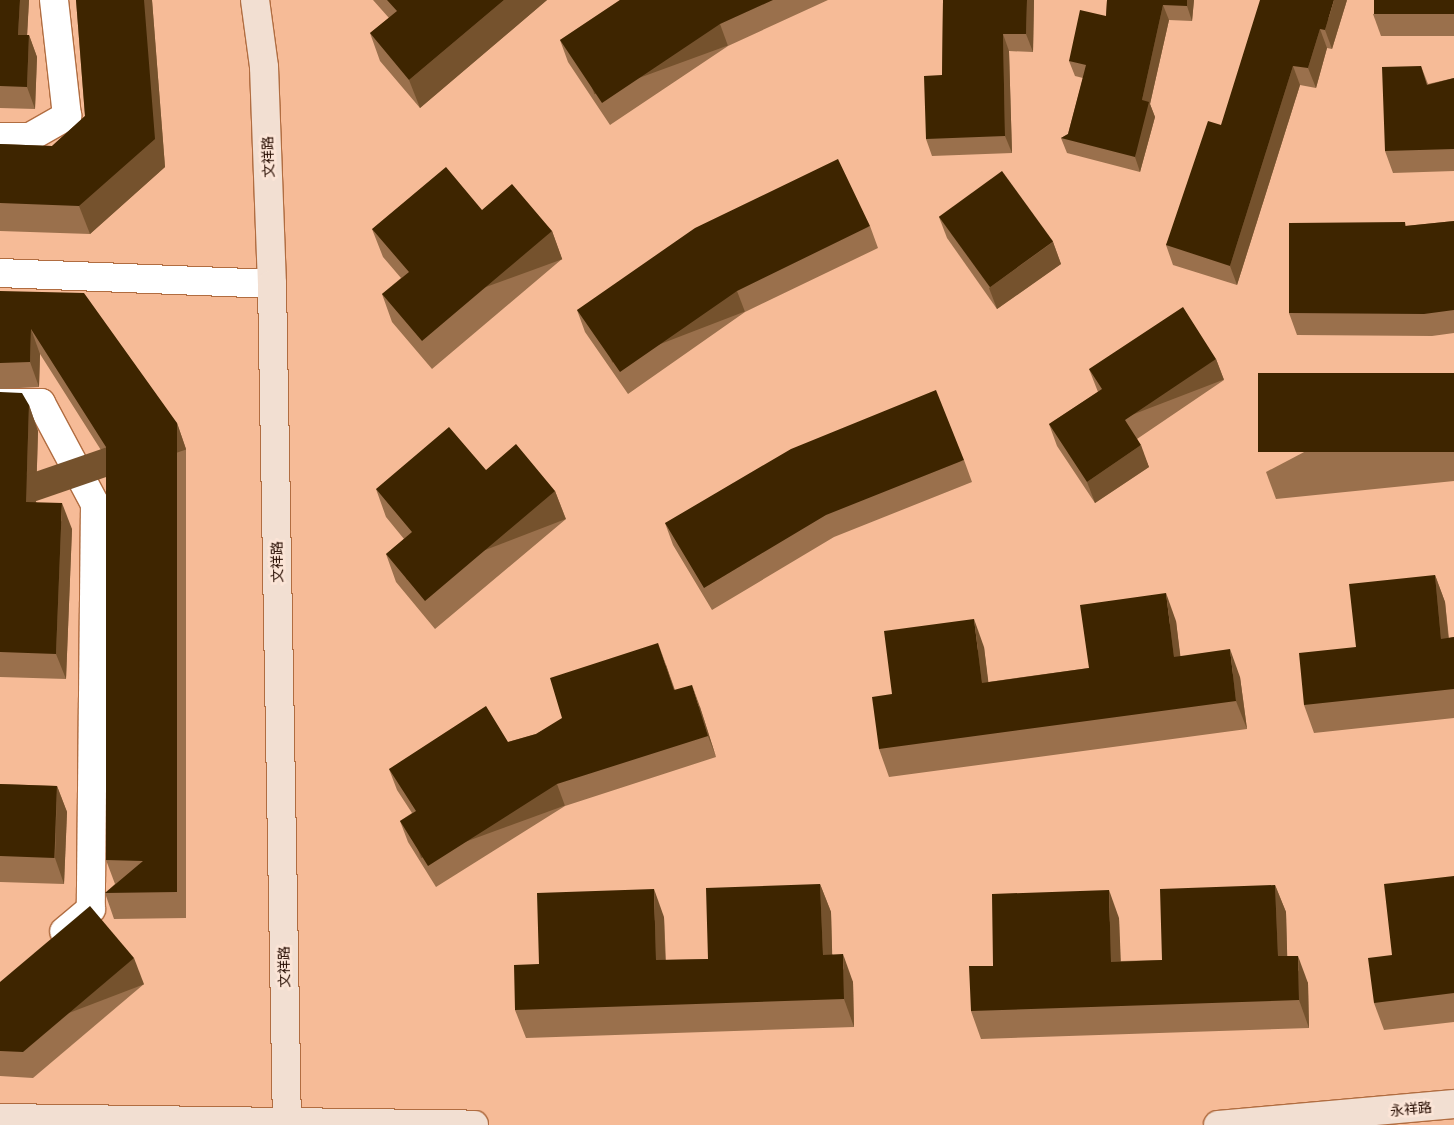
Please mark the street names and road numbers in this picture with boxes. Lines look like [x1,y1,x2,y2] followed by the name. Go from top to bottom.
[259,136,277,178] street label: 文祥路
[268,541,286,583] street label: 文祥路
[275,946,293,988] street label: 文祥路
[1389,1098,1433,1120] street label: 永祥路

